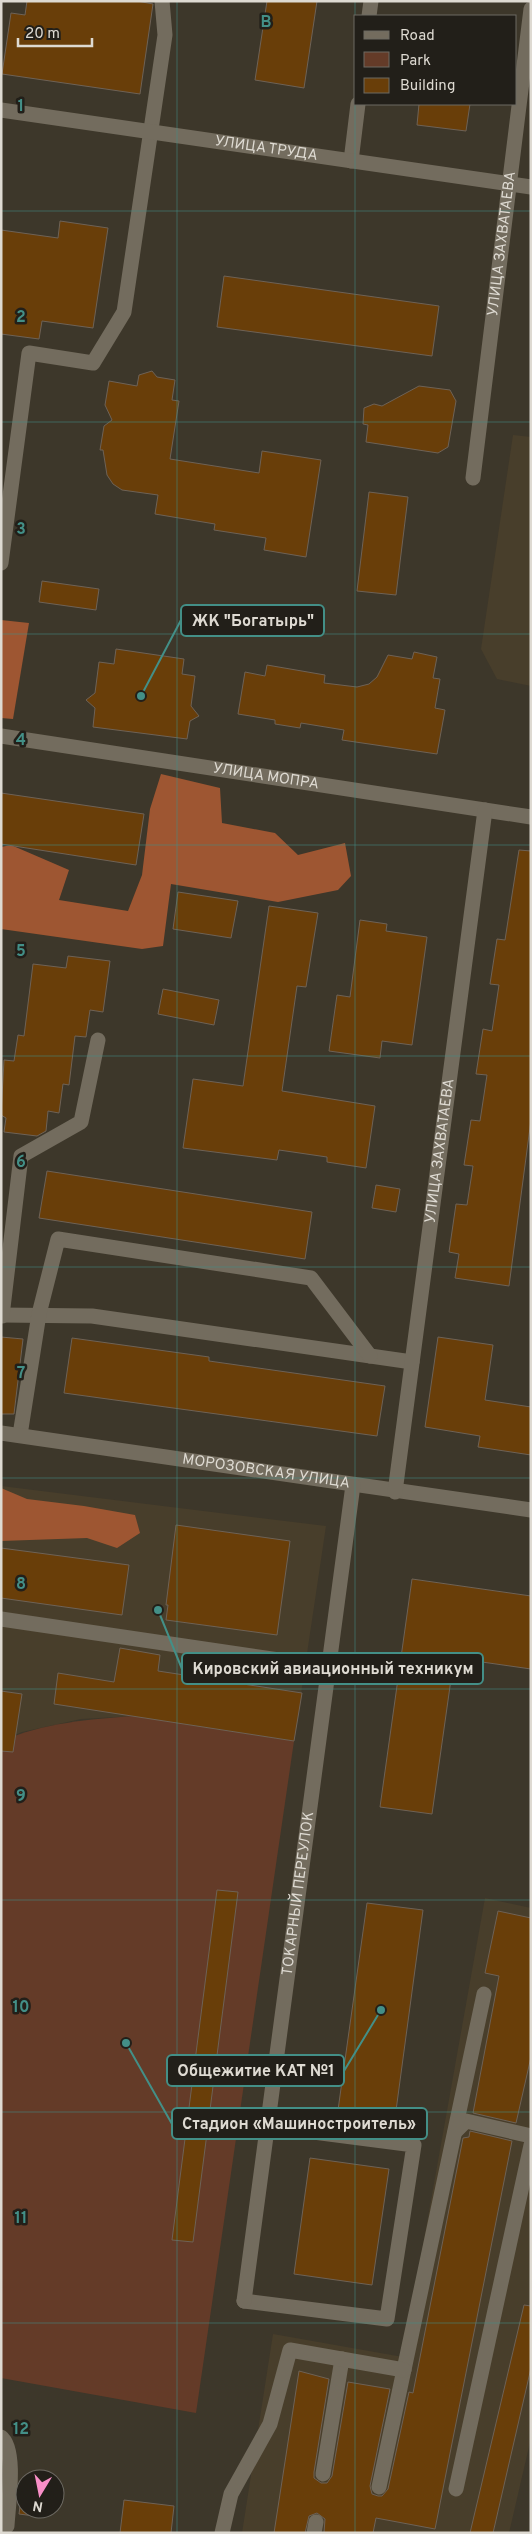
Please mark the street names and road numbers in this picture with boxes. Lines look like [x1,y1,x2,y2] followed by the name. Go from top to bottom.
[213,132,319,165] street label: УЛИЦА ТРУДА
[484,170,520,317] street label: УЛИЦА ЗАХВАТАЕВА
[211,759,320,794] street label: УЛИЦА МОПРА
[421,1077,459,1225] street label: УЛИЦА ЗАХВАТАЕВА
[181,1450,351,1493] street label: МОРОЗОВСКАЯ УЛИЦА
[278,1810,319,1977] street label: ТОКАРНЫЙ ПЕРЕУЛОК

